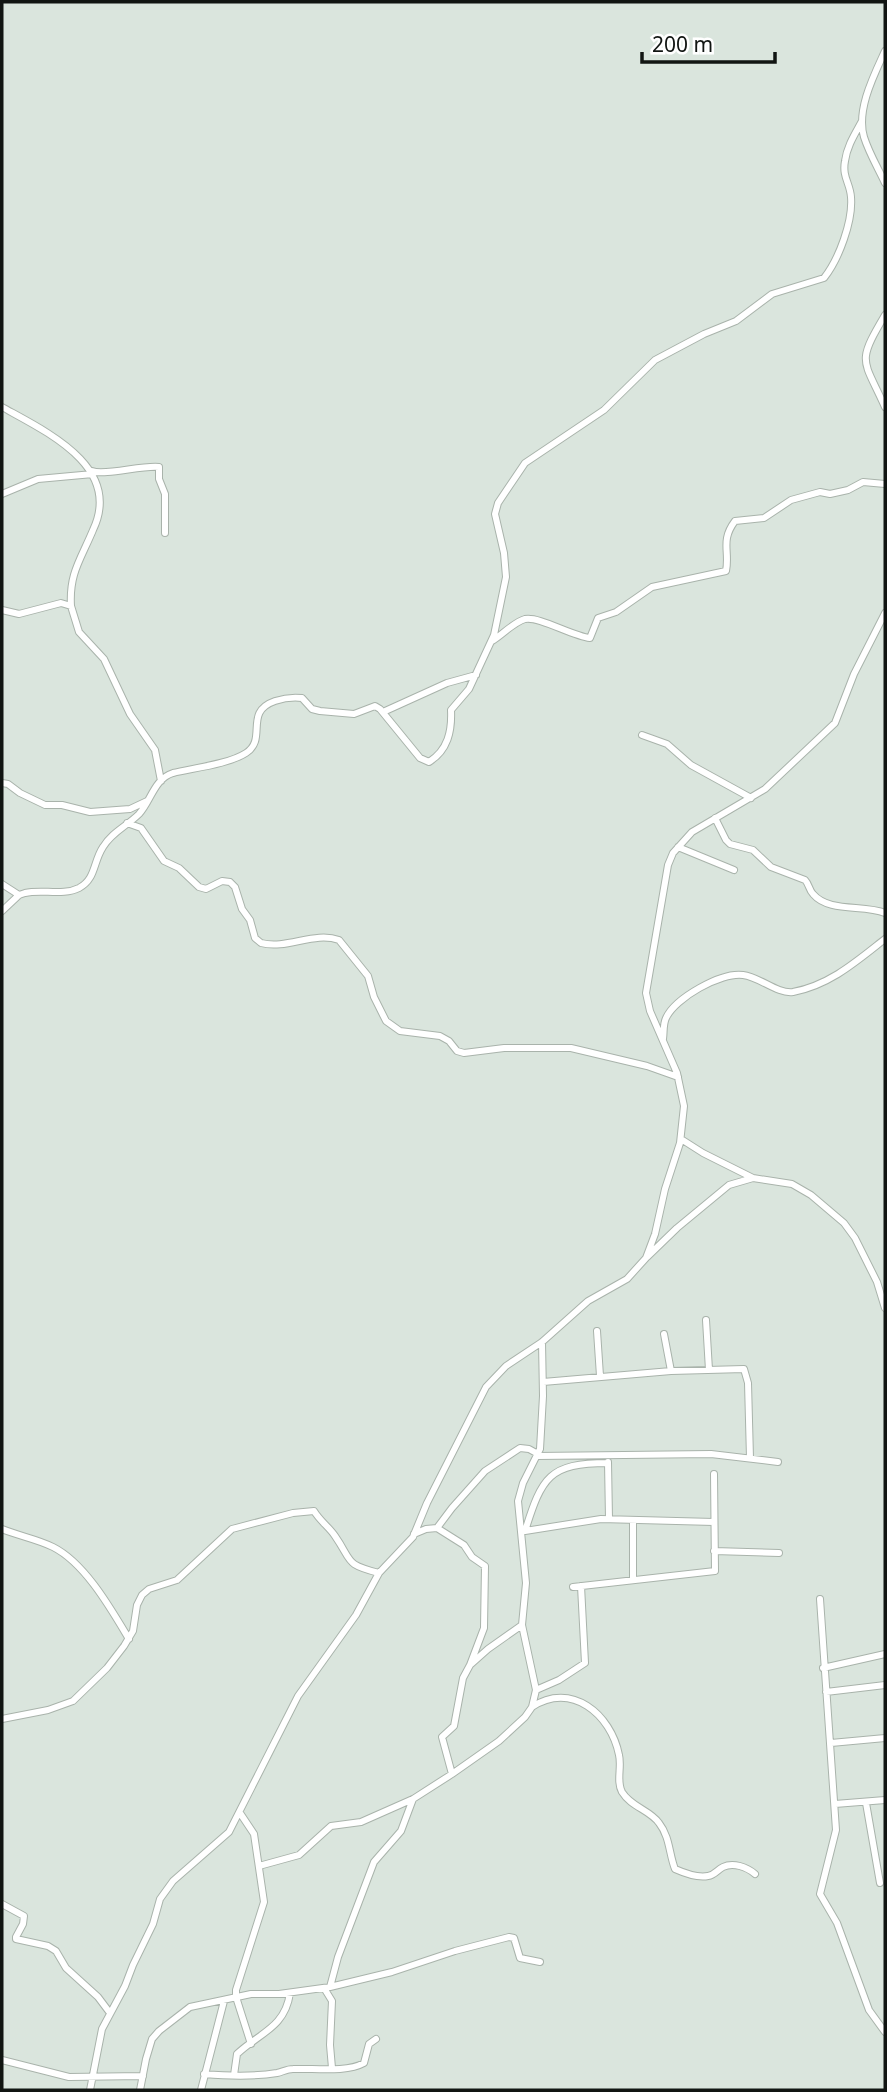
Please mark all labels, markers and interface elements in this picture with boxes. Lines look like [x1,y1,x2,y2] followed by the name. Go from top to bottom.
[642,21,775,65] scale bar
[652,30,713,58] text: 200 m

